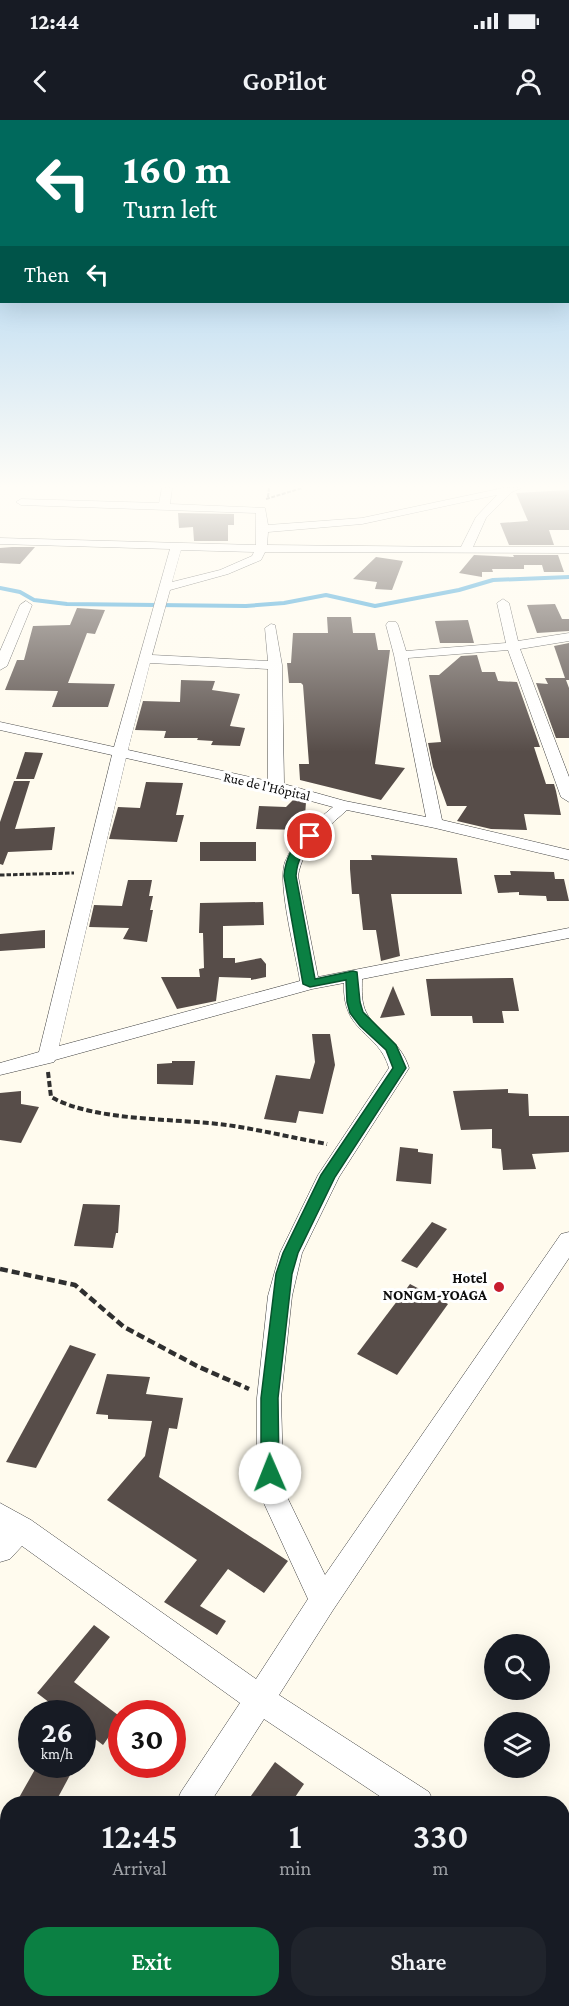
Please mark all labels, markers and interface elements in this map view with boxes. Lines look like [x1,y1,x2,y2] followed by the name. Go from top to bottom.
[30,9,79,34] text: 12:44
[24,65,57,98] icon: back
[512,65,545,98] icon: person
[243,66,326,96] text: GoPilot
[24,144,102,222] icon: left
[123,145,231,192] text: 160 m
[123,194,217,224] text: Turn left
[81,258,114,291] icon: left
[24,262,69,287] text: Then
[222,768,312,804] street label: Rue de l'Hôpital
[284,810,335,861] pin
[293,819,326,852] icon: arrive
[383,1270,488,1303] place label: Hotel NONGM-YOAGA
[492,1280,506,1294] marker: Hotel NONGM-YOAGA
[238,1441,302,1505] position arrow
[484,1634,550,1778] map controls
[484,1634,550,1700] button: search
[108,1700,186,1778] speed limit sign: 30
[484,1712,550,1778] button: layers
[41,1715,73,1748] text: 26
[41,1746,73,1762] text: km/h
[101,1816,178,1856] text: 12:45
[289,1816,302,1856] text: 1
[413,1816,469,1856] text: 330
[112,1857,167,1879] text: Arrival
[279,1857,311,1879] text: min
[433,1857,449,1879] text: m
[24,1927,279,1996] button: Exit
[291,1927,546,1996] button: Share

